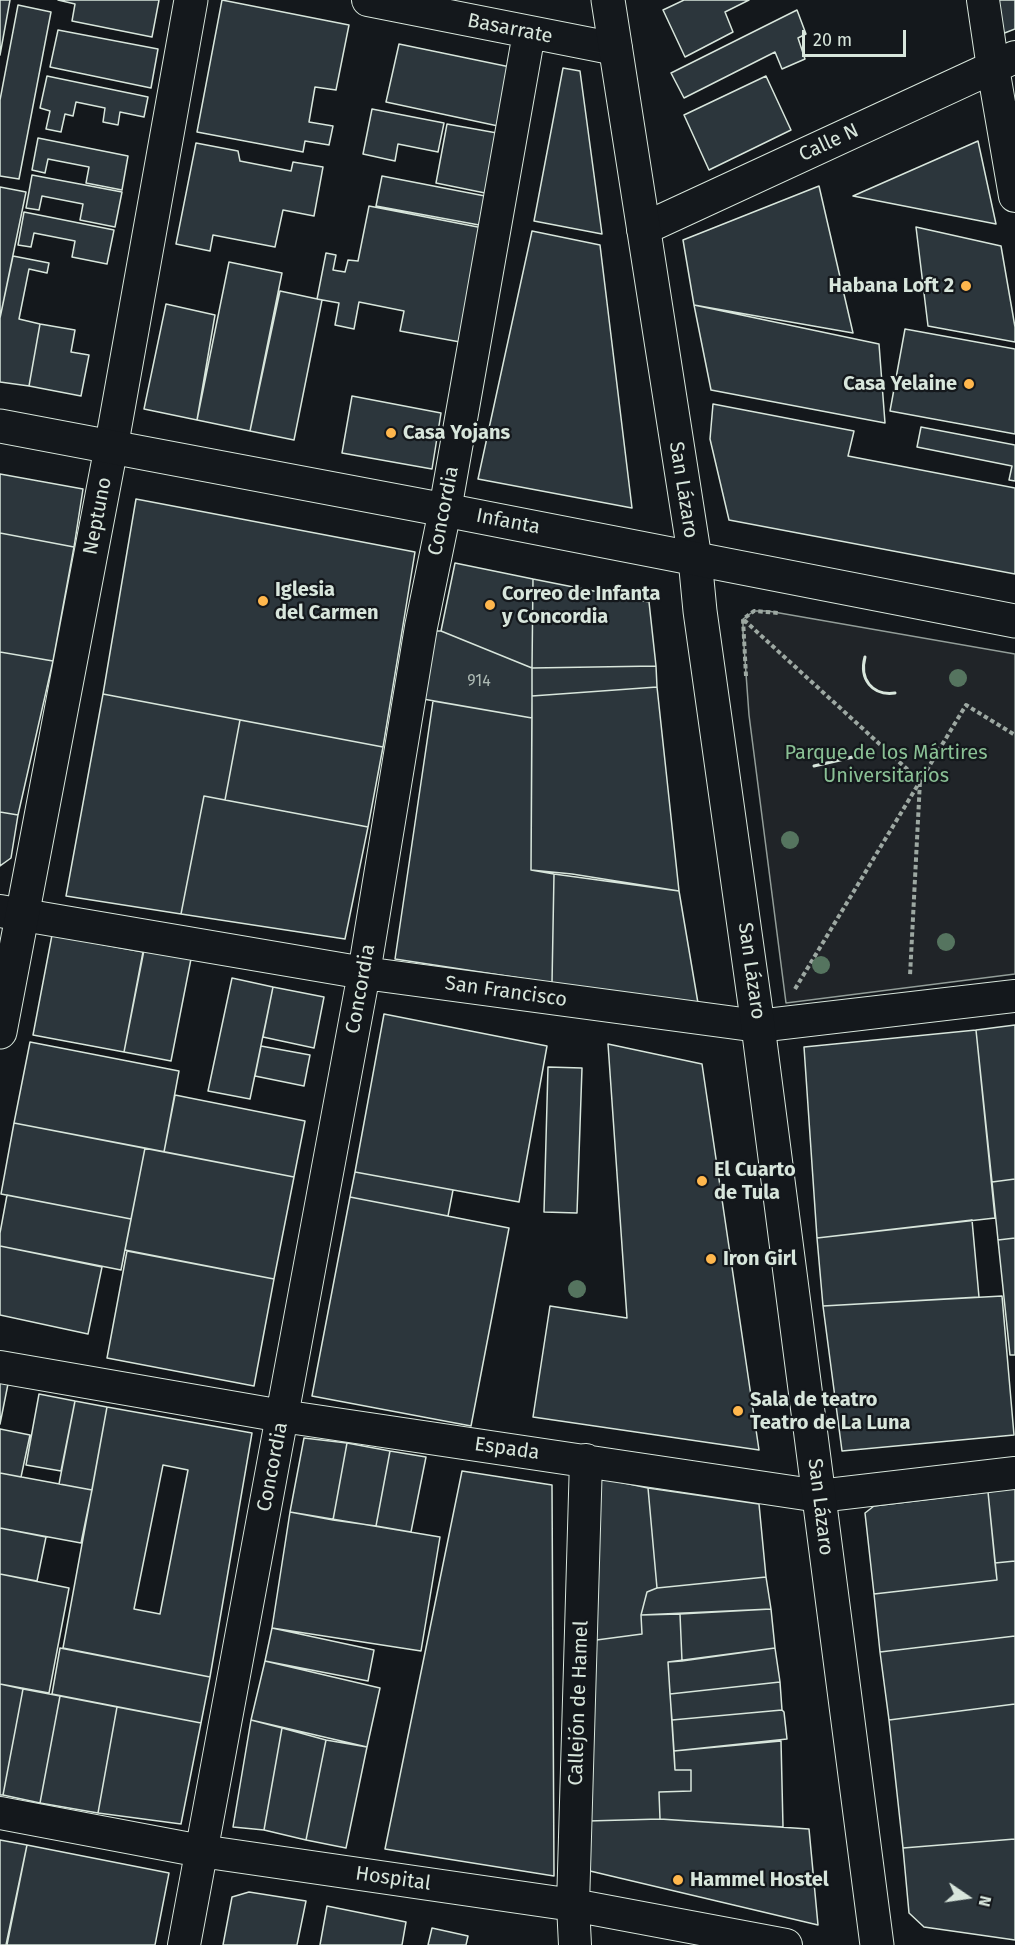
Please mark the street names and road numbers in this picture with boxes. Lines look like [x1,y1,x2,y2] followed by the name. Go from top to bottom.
[465,9,555,49] street label: Basarrate
[795,119,863,167] street label: Calle N
[664,440,702,540] street label: San Lázaro
[424,464,464,558] street label: Concordia
[79,475,117,557] street label: Neptuno
[474,504,542,540] street label: Infanta
[732,921,770,1021] street label: San Lázaro
[341,942,381,1036] street label: Concordia
[443,972,569,1012] street label: San Francisco
[253,1420,293,1514] street label: Concordia
[473,1433,541,1465] street label: Espada
[802,1457,838,1557] street label: San Lázaro
[564,1620,594,1786] street label: Callejón de Hamel
[354,1862,432,1896] street label: Hospital

